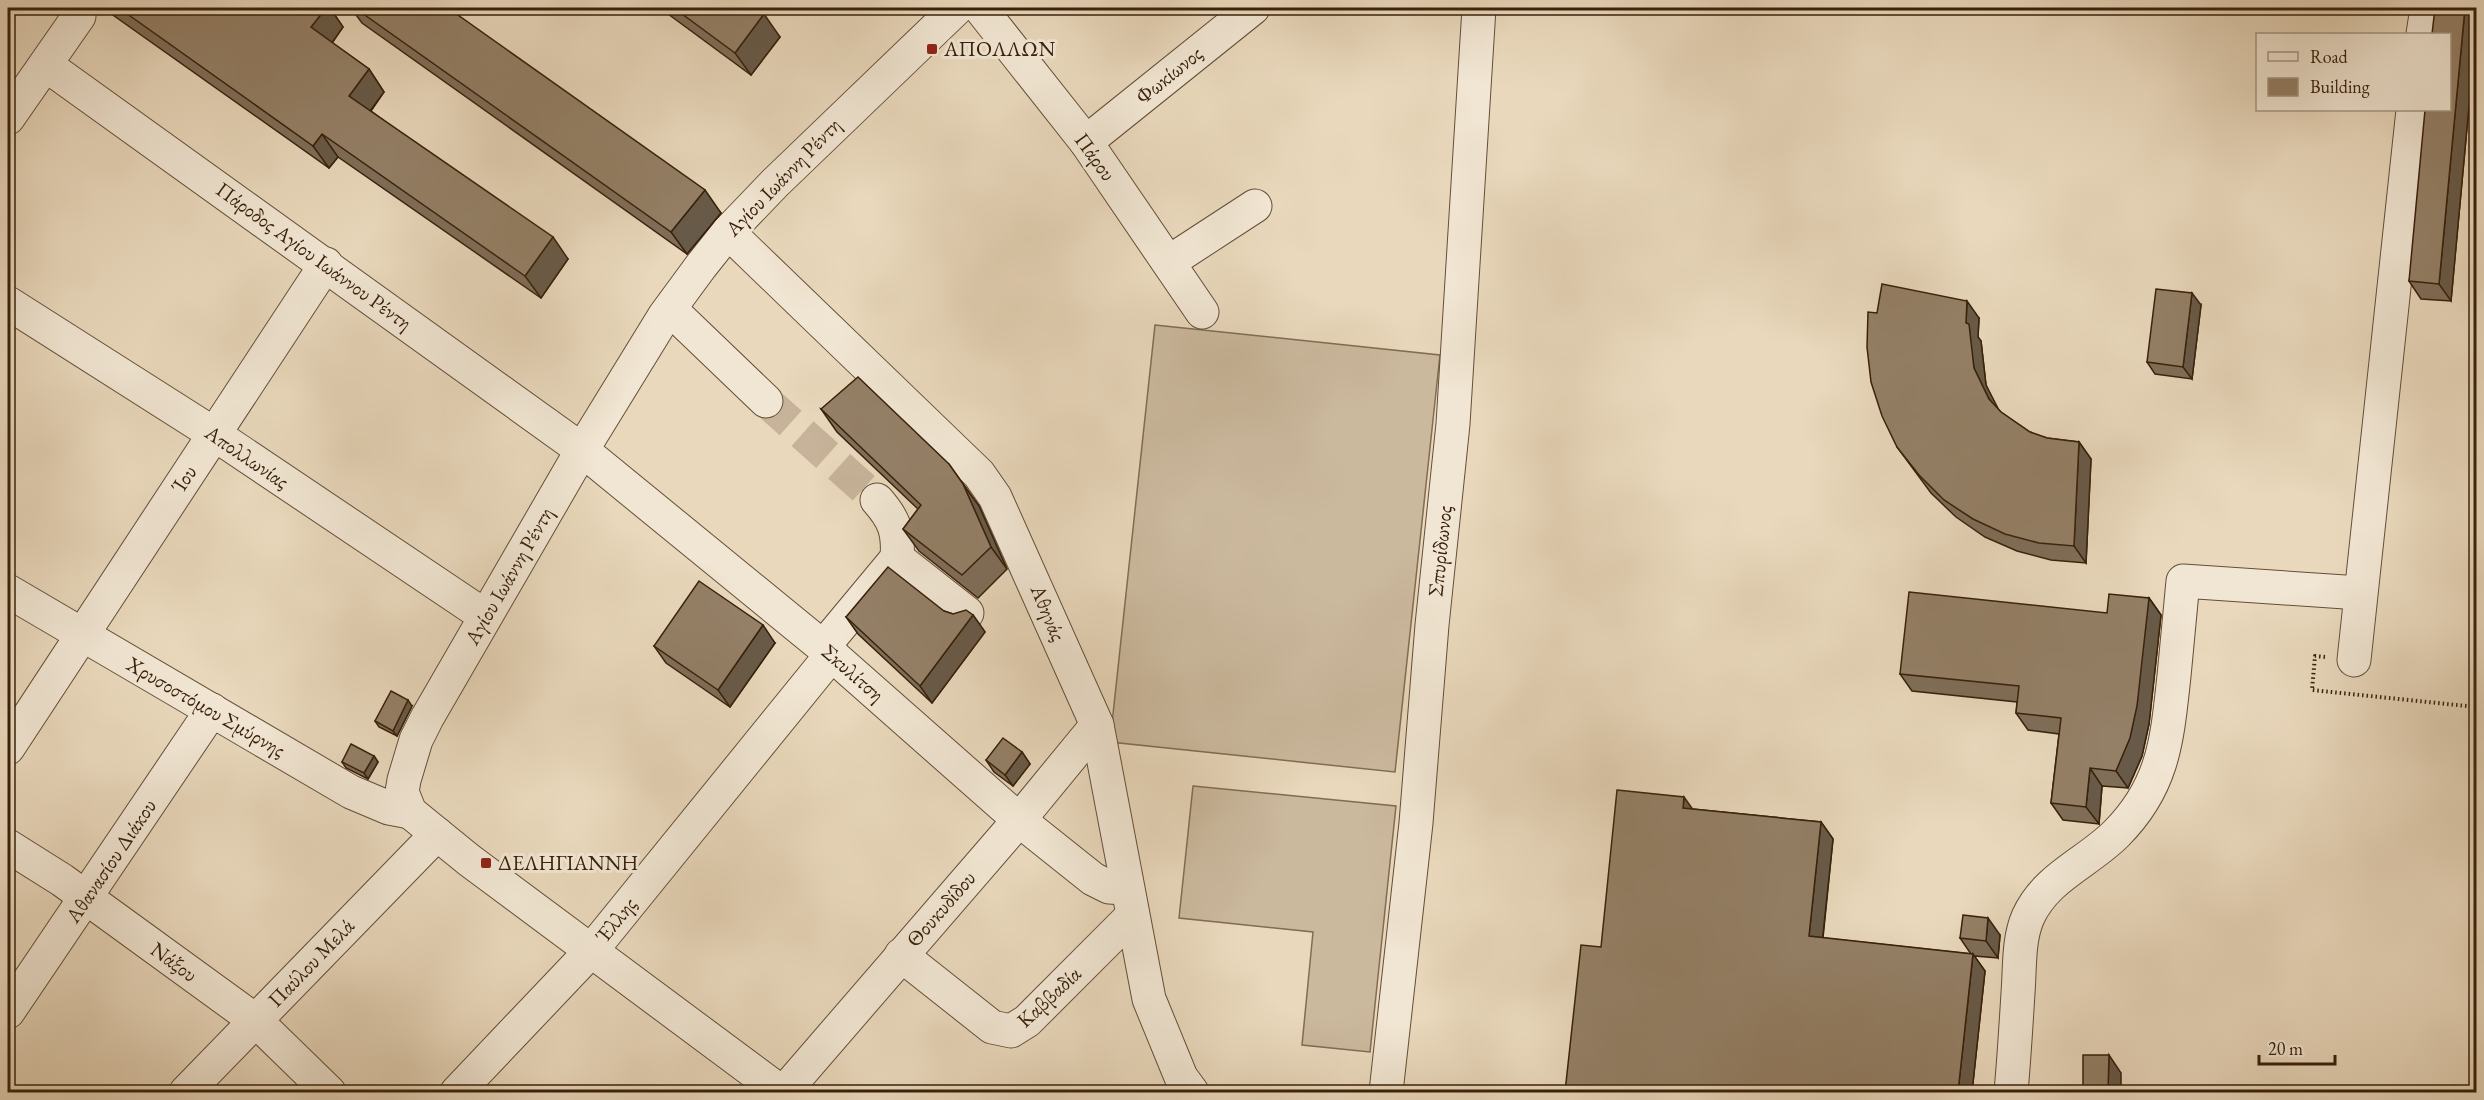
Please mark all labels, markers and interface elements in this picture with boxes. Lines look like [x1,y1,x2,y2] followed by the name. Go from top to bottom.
[2256,33,2451,111] legend
[943,35,1055,62] place label: ΑΠΟΛΛΩΝ
[1130,40,1208,110] street label: Φωκίωνος
[925,42,939,56] marker: ΑΠΟΛΛΩΝ
[2310,45,2349,68] text: Road
[2310,75,2370,98] text: Building
[718,112,846,242] street label: Αγίου Ιωάννη Ρέντη
[1069,127,1122,186] street label: Πάρου
[211,175,418,336] street label: Πάροδος Αγίου Ιωάννου Ρέντη
[199,418,294,495] street label: Απολλωνίας
[165,460,202,498] street label: Ίου
[458,502,559,650] street label: Αγίου Ιωάννη Ρέντη
[1421,504,1458,598] street label: Σπυρίδωνος
[1024,580,1072,645] street label: Αθηνάς
[816,638,890,707] street label: Σκυλίτση
[121,650,290,763] street label: Χρυσοστόμου Σμύρνης
[59,794,162,929] street label: Αθανασίου Διάκου
[498,849,638,876] place label: ΔΕΛΗΓΙΑΝΝΗ
[479,856,493,870] marker: ΔΕΛΗΓΙΑΝΝΗ
[900,865,981,953] street label: Θουκυδίδου
[589,891,642,948] street label: Έλλης
[262,912,360,1013] street label: Παύλου Μελά
[146,936,203,988] street label: Νάξου
[1011,960,1087,1033] street label: Καββαδία
[2259,1028,2336,1066] scale bar
[2268,1037,2303,1060] text: 20 m

